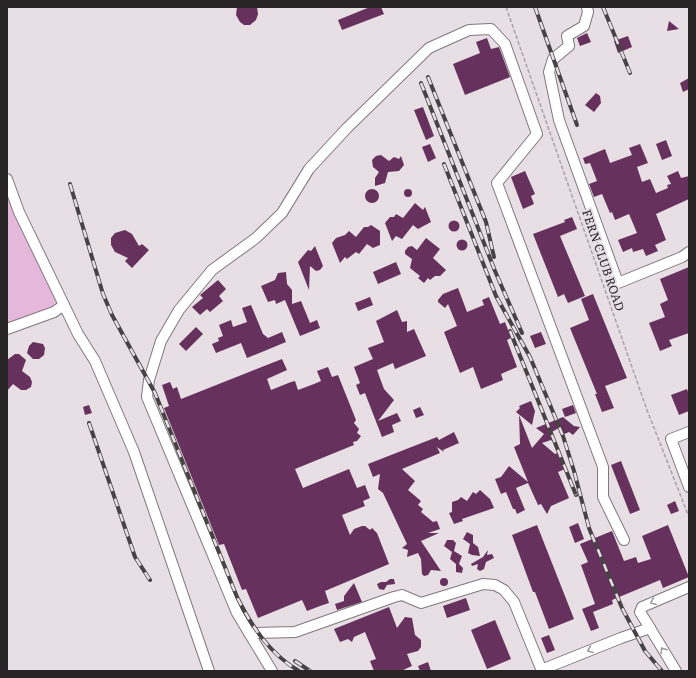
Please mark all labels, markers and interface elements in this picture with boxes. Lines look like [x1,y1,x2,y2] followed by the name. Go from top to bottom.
[578,207,630,313] street label: FERN CLUB ROAD
[650,597,657,605] one-way arrow
[586,646,593,654] one-way arrow
[661,647,668,654] one-way arrow

